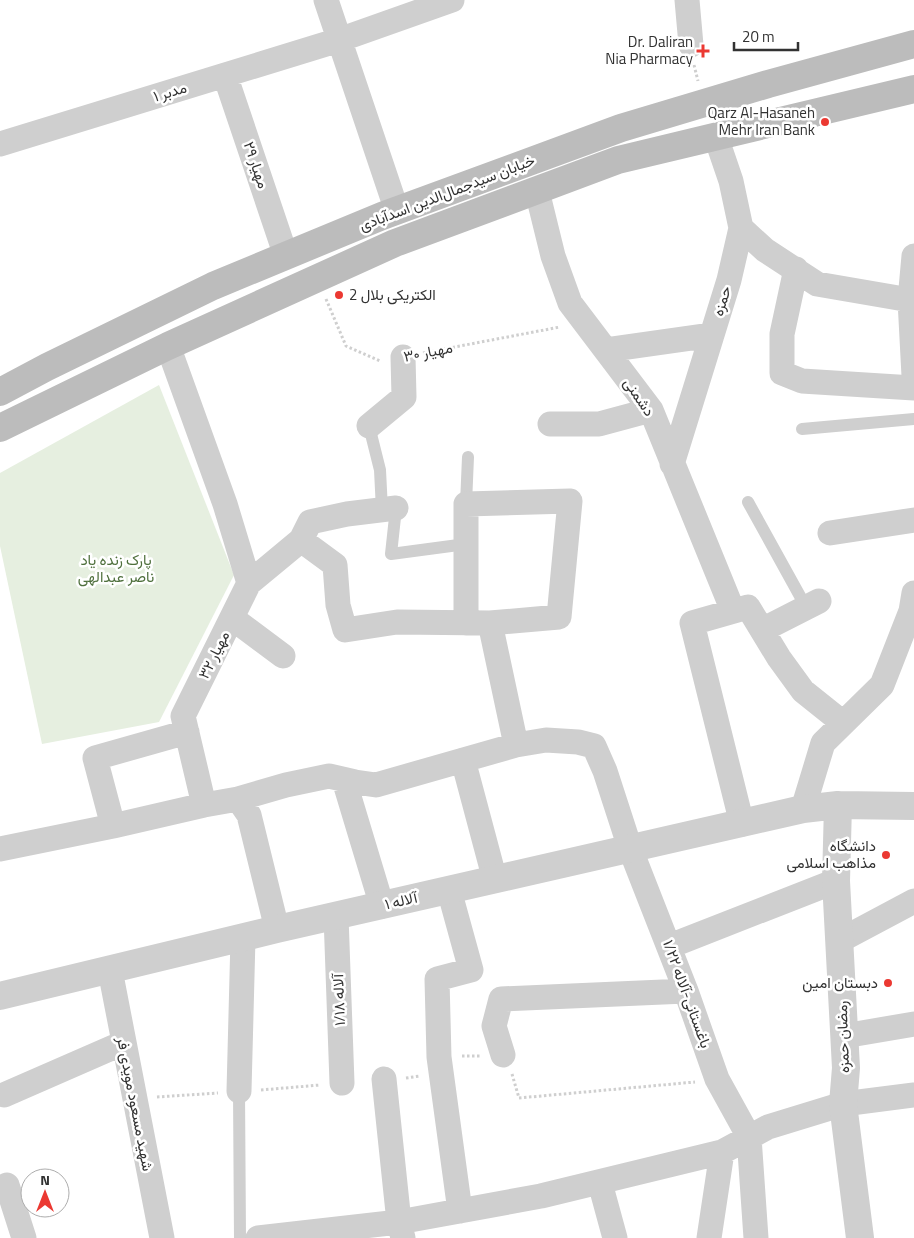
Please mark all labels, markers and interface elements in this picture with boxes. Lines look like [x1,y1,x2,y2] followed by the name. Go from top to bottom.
[734,20,798,52] scale bar
[742,25,775,48] text: 20 m
[605,30,693,70] place label: Dr. Daliran Nia Pharmacy
[697,45,709,57] marker: Dr. Daliran Nia Pharmacy
[150,76,189,107] street label: مدبر ۱
[707,101,815,141] place label: Qarz Al-Hasaneh Mehr Iran Bank
[819,116,831,128] marker: Qarz Al-Hasaneh Mehr Iran Bank
[238,138,275,191] street label: مهیار ۲۹
[356,148,538,237] street label: خیابان سیدجمال‌الدین اسدآبادی
[349,283,436,306] place label: الکتریکی بلال 2
[706,283,737,319] street label: حمزه
[333,289,345,301] marker: الکتریکی بلال 2
[401,335,454,368] street label: مهیار ۳۰
[618,373,661,421] street label: دشمنی
[78,548,154,588] park label: پارک زنده یاد ناصر عبدالهی
[192,627,235,683] street label: مهیار ۳۲
[787,834,876,874] place label: دانشگاه مذاهب اسلامی
[880,849,892,861] marker: دانشگاه مذاهب اسلامی
[382,885,421,915] street label: آلاله ۱
[657,936,718,1051] street label: باغستانی-آلاله ۱/۲۲
[802,971,878,994] place label: دبستان امین
[326,972,351,1026] street label: آلاله ۱/۱۸
[882,977,894,989] marker: دبستان امین
[830,1000,855,1074] street label: رمضان حمزه
[111,1034,160,1173] street label: شهید مسعود مویدی فر
[20,1168,70,1218] north arrow
[40,1169,50,1190] text: N

